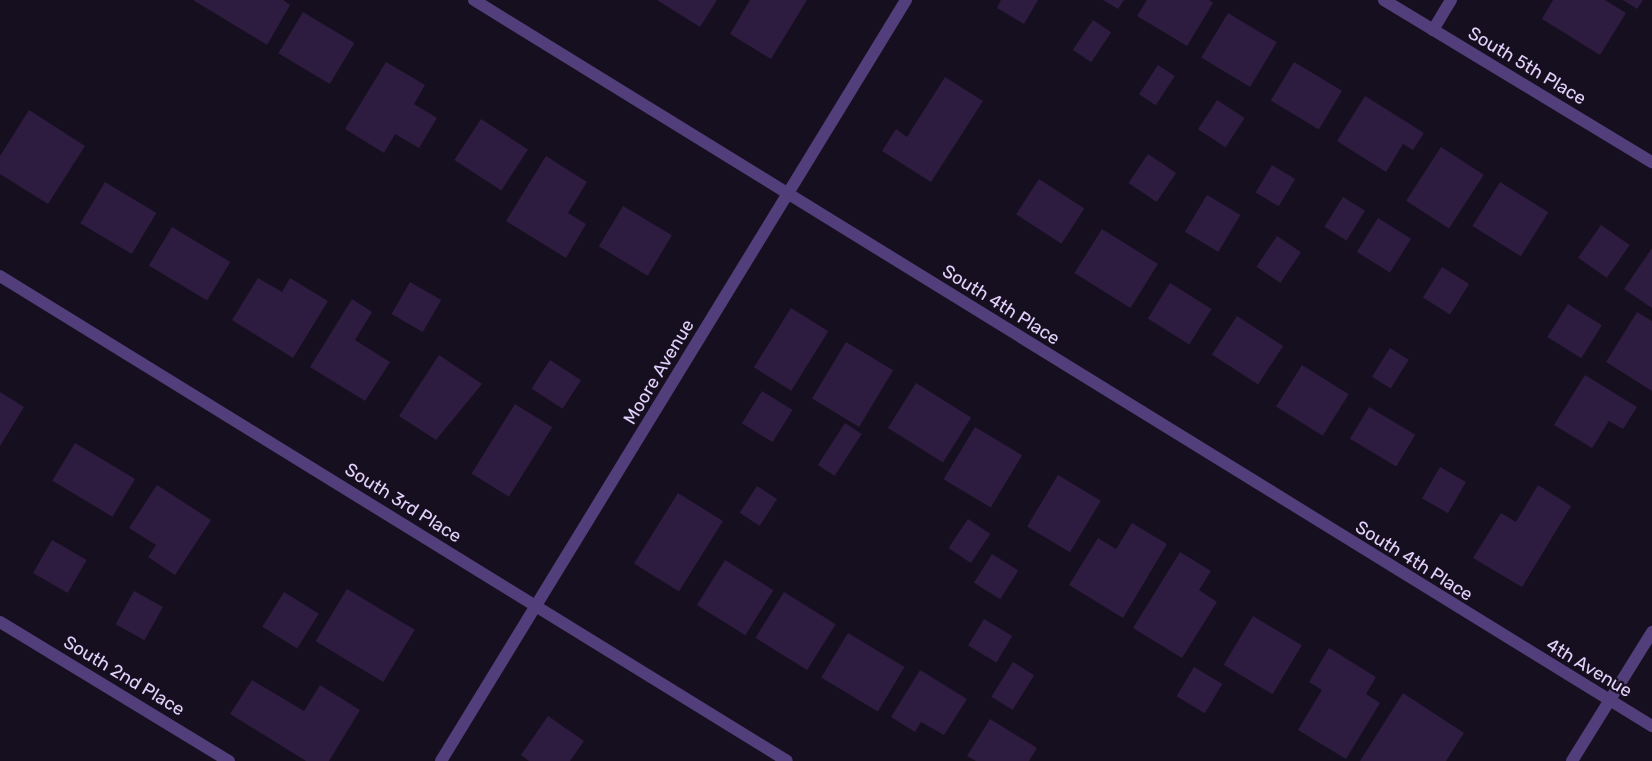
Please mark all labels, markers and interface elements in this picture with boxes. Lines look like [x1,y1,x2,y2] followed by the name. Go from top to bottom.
[1464,22,1590,110] street label: South 5th Place
[938,260,1064,350] street label: South 4th Place
[619,315,699,429] street label: Moore Avenue
[341,459,465,547] street label: South 3rd Place
[1351,516,1477,606] street label: South 4th Place
[60,631,188,721] street label: South 2nd Place
[1542,634,1636,702] street label: 4th Avenue

